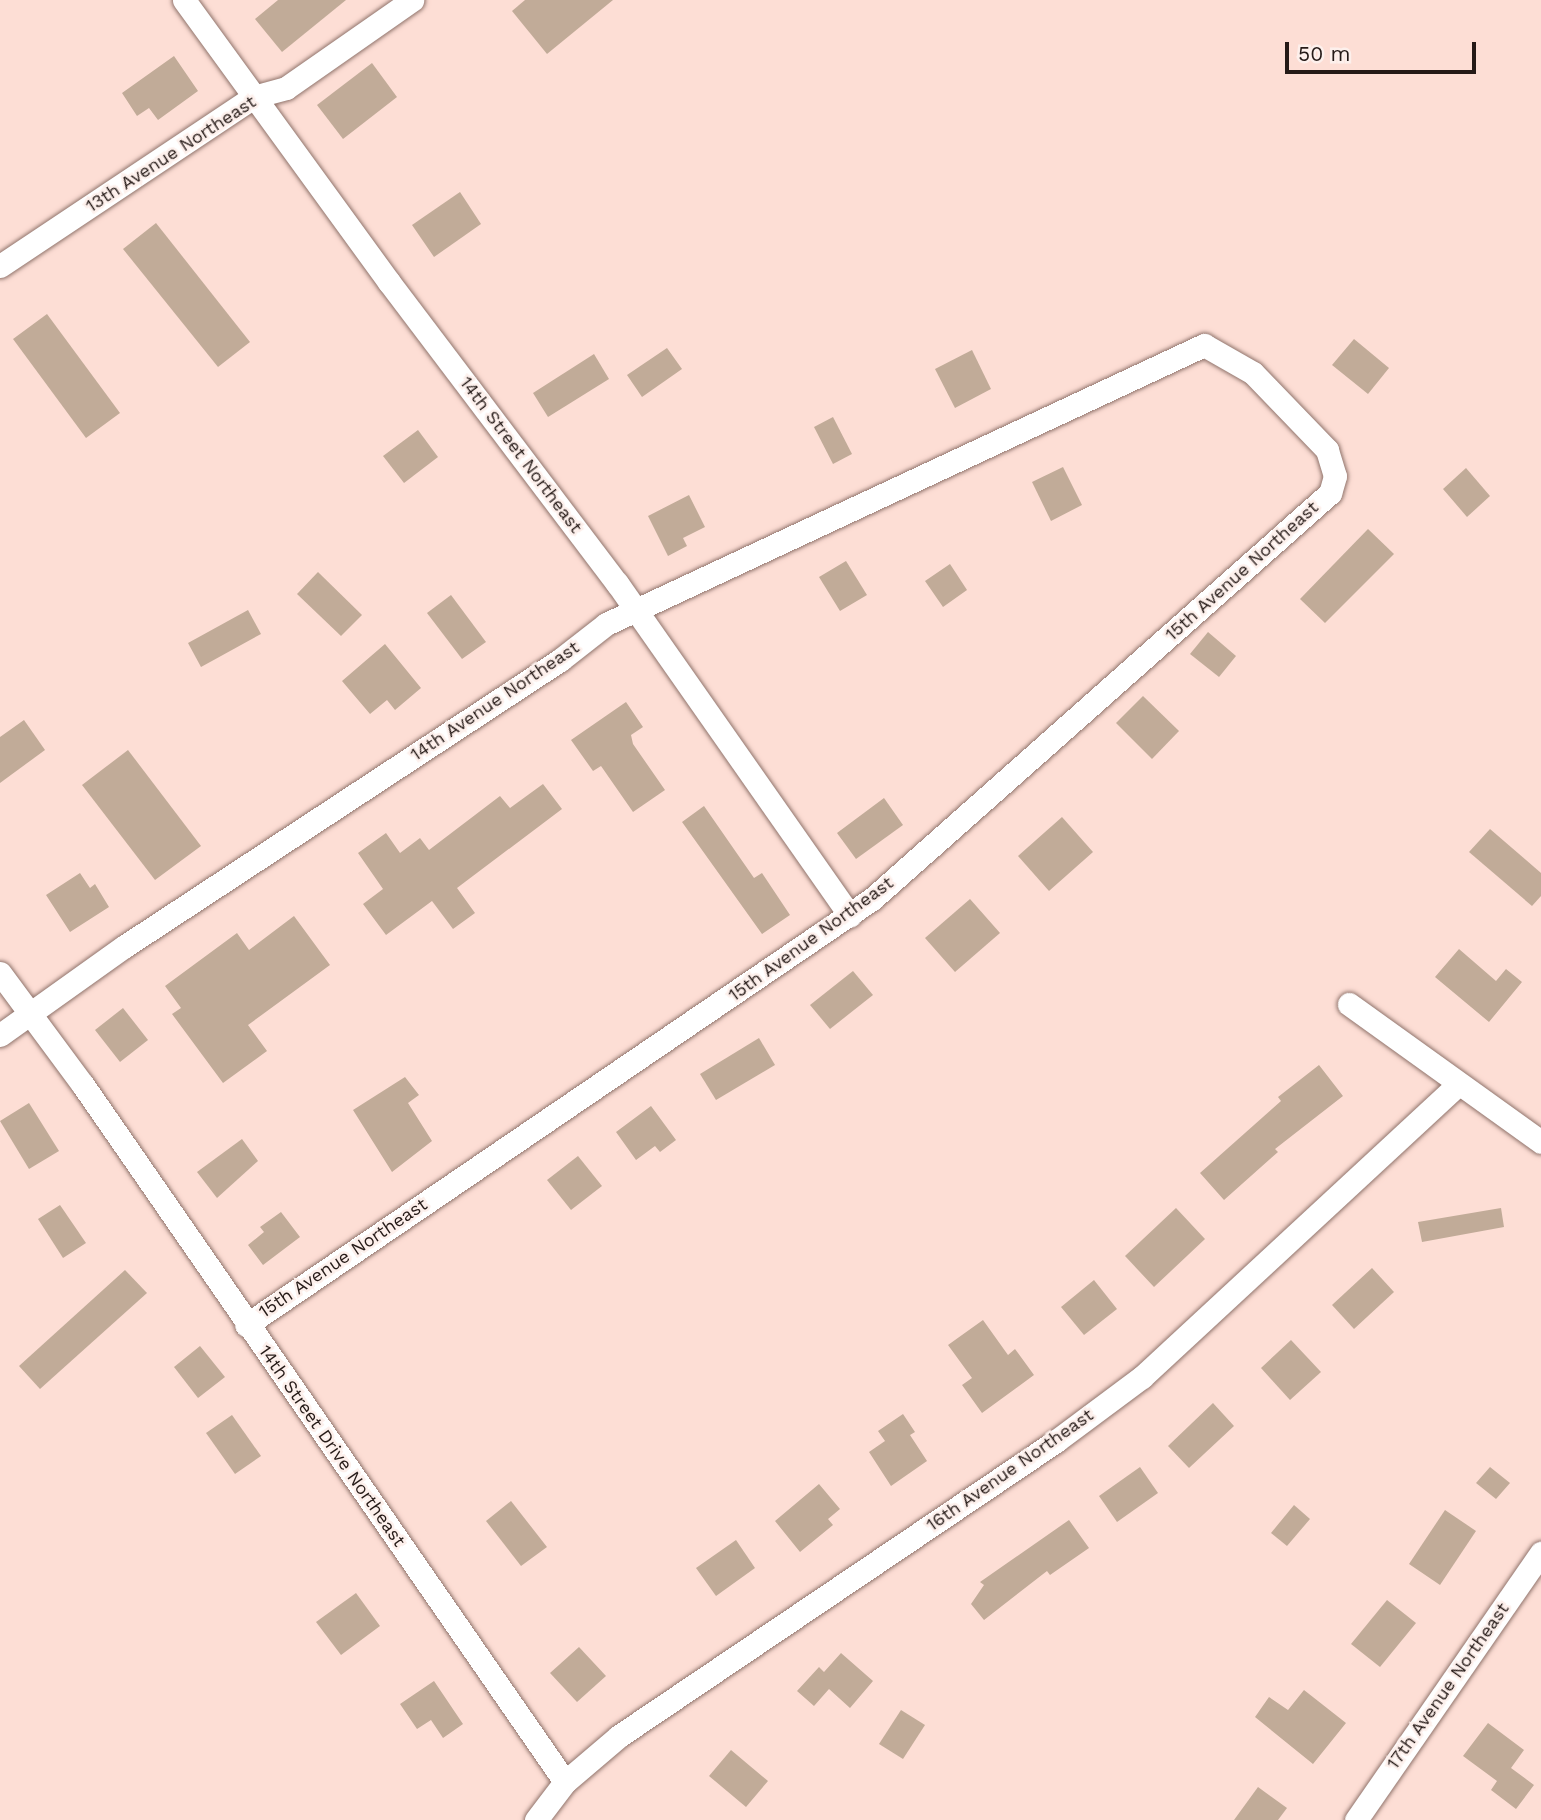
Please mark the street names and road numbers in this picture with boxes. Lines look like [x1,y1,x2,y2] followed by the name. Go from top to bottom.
[82,91,260,217] street label: 13th Avenue Northeast
[455,373,587,537] street label: 14th Street Northeast
[1161,496,1323,646] street label: 15th Avenue Northeast
[406,636,584,766] street label: 14th Avenue Northeast
[724,872,898,1006] street label: 15th Avenue Northeast
[254,1193,432,1323] street label: 15th Avenue Northeast
[254,1341,410,1551] street label: 14th Street Drive Northeast
[922,1404,1098,1536] street label: 16th Avenue Northeast
[1382,1598,1514,1774] street label: 17th Avenue Northeast

